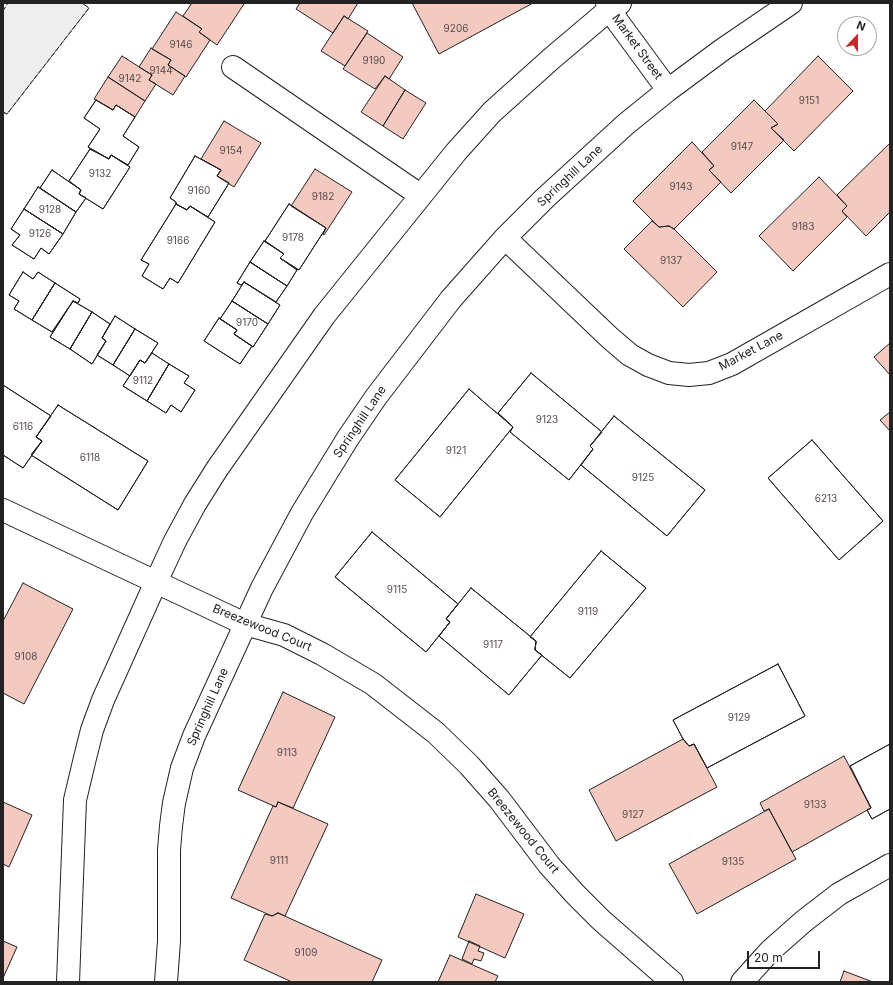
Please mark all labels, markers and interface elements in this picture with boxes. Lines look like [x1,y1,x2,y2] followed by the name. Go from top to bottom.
[609,12,665,82] street label: Market Street
[837,16,877,56] north arrow
[855,18,868,34] text: N
[444,23,468,35] house number: 9206
[170,39,192,51] house number: 9146
[363,55,385,67] house number: 9190
[149,65,173,77] house number: 9144
[119,73,141,85] house number: 9142
[799,95,819,107] house number: 9151
[731,141,753,153] house number: 9147
[534,142,606,210] street label: Springhill Lane
[220,145,242,157] house number: 9154
[89,168,111,180] house number: 9132
[670,181,692,193] house number: 9143
[188,185,210,197] house number: 9160
[312,191,334,203] house number: 9182
[39,204,61,216] house number: 9128
[792,221,814,233] house number: 9183
[29,228,51,240] house number: 9126
[282,232,304,244] house number: 9178
[167,235,189,247] house number: 9166
[660,255,682,267] house number: 9137
[236,317,258,329] house number: 9170
[716,328,786,374] street label: Market Lane
[133,375,153,387] house number: 9112
[331,383,389,461] street label: Springhill Lane
[536,414,558,426] house number: 9123
[13,421,33,433] house number: 6116
[446,445,466,457] house number: 9121
[80,452,100,464] house number: 6118
[632,472,654,484] house number: 9125
[815,493,837,505] house number: 6213
[387,584,407,596] house number: 9115
[210,602,314,654] street label: Breezewood Court
[578,606,598,618] house number: 9119
[483,639,503,651] house number: 9117
[15,651,37,663] house number: 9108
[184,666,232,748] street label: Springhill Lane
[728,712,750,724] house number: 9129
[277,747,297,759] house number: 9113
[484,785,562,877] street label: Breezewood Court
[804,799,826,811] house number: 9133
[622,809,644,821] house number: 9127
[270,855,288,867] house number: 9111
[722,856,744,868] house number: 9135
[749,943,822,969] scale bar
[295,947,317,959] house number: 9109
[754,950,783,965] text: 20 m

